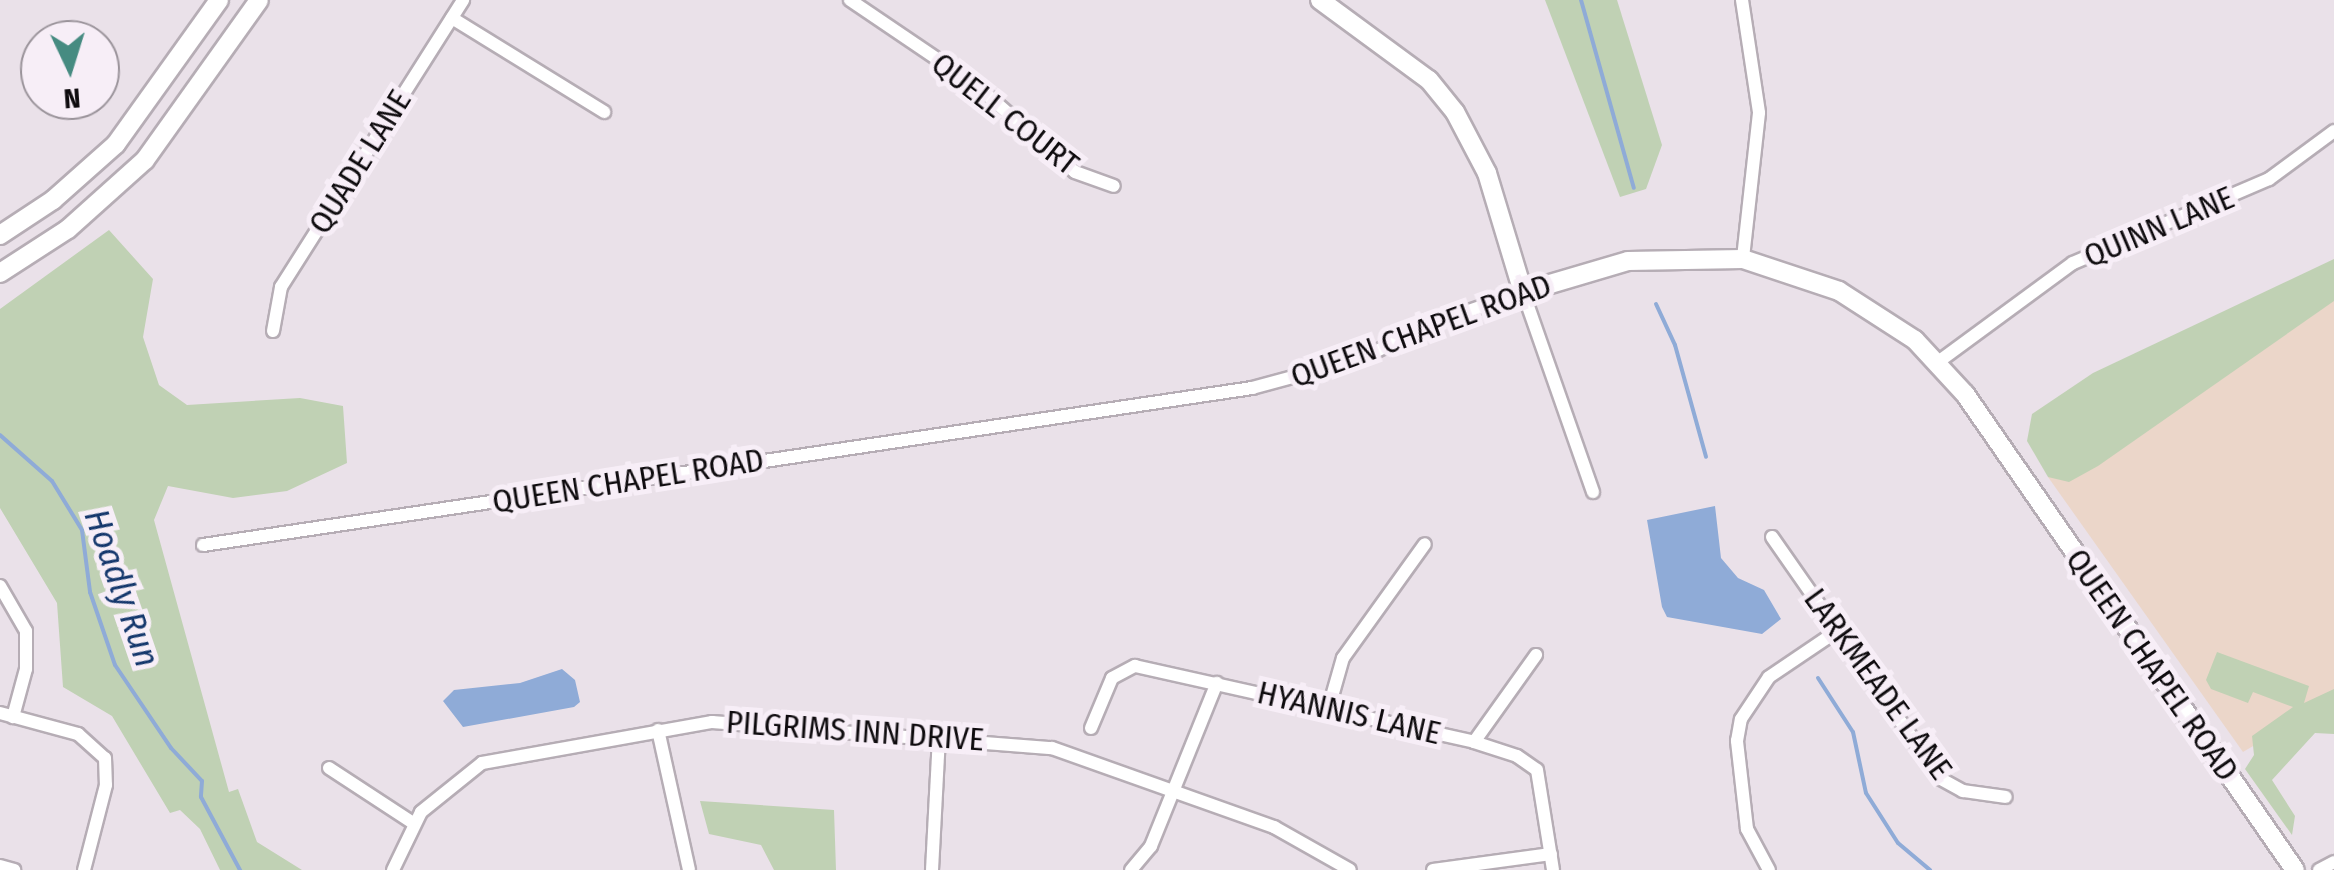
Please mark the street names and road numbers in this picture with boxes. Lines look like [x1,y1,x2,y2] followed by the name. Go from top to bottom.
[924,45,1086,183] street label: QUELL COURT
[301,83,419,241] street label: QUADE LANE
[2078,178,2240,276] street label: QUINN LANE
[1286,266,1556,396] street label: QUEEN CHAPEL ROAD
[490,441,766,521] street label: QUEEN CHAPEL ROAD
[2058,542,2246,788] street label: QUEEN CHAPEL ROAD
[1796,581,1960,787] street label: LARKMEADE LANE
[1254,673,1444,753] street label: HYANNIS LANE
[725,703,985,759] street label: PILGRIMS INN DRIVE

